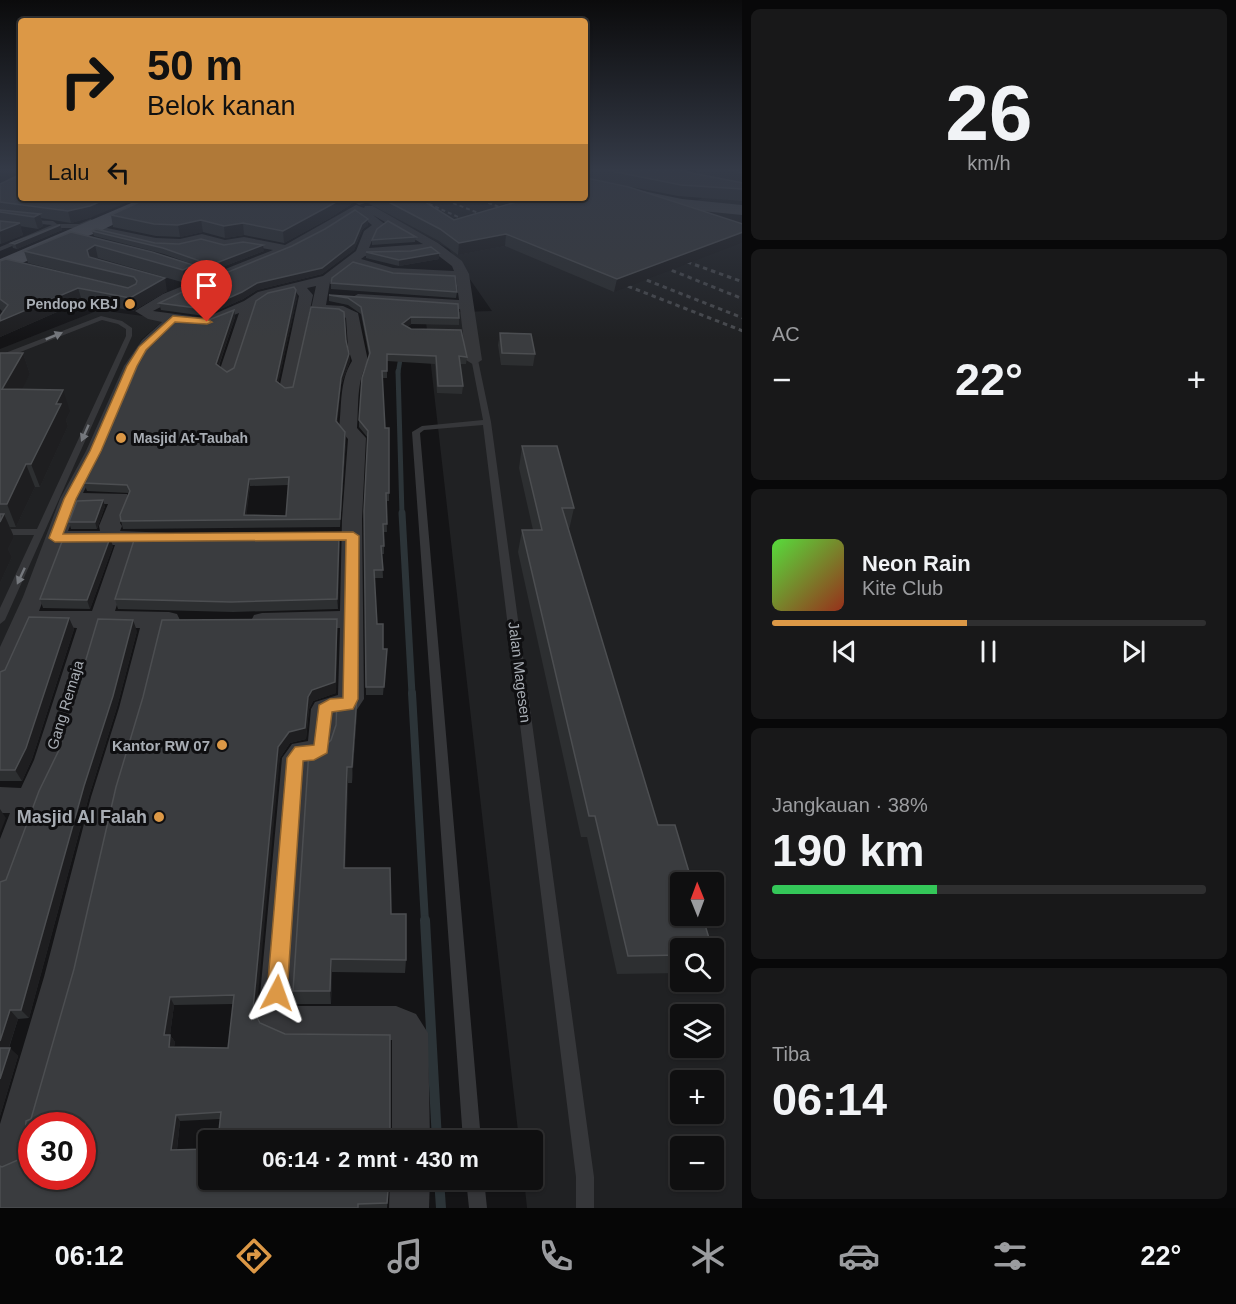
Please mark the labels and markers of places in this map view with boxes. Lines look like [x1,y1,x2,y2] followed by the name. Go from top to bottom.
[181,260,232,322] pin
[26,296,118,312] place label: Pendopo KBJ
[123,297,137,311] marker: Pendopo KBJ
[133,430,248,446] place label: Masjid At-Taubah
[114,431,128,445] marker: Masjid At-Taubah
[112,737,210,754] place label: Kantor RW 07
[215,738,229,752] marker: Kantor RW 07
[17,807,147,827] place label: Masjid Al Falah
[152,810,166,824] marker: Masjid Al Falah

